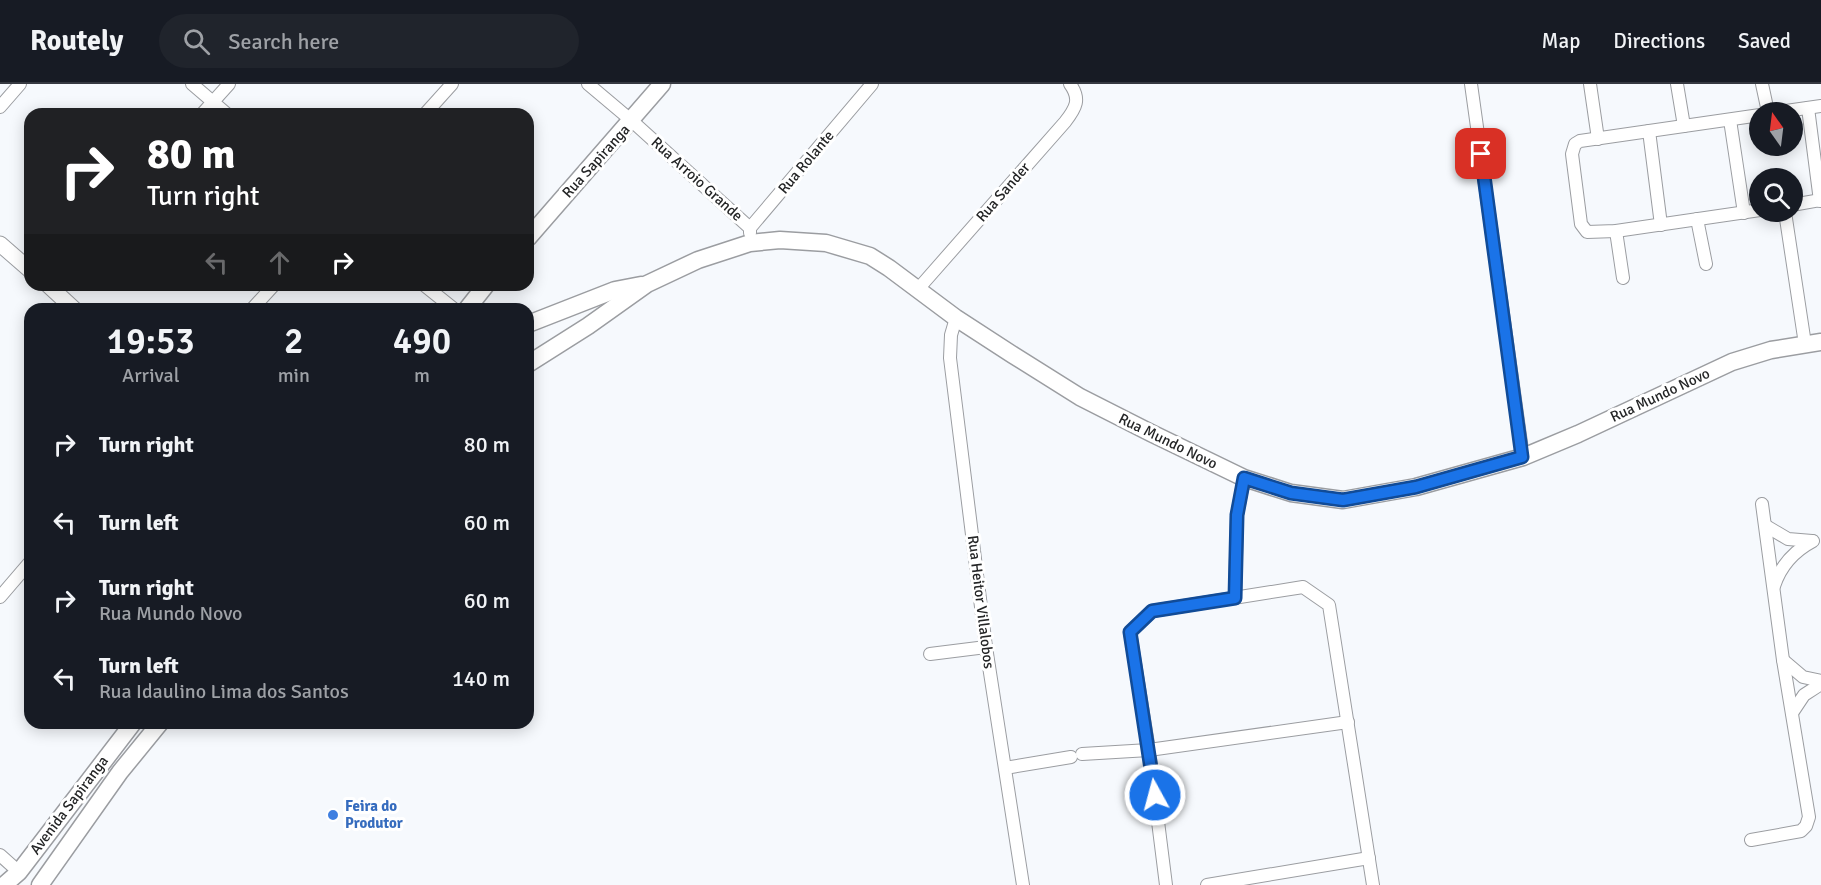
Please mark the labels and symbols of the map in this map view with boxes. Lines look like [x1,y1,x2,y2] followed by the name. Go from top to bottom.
[1749,102,1803,156] north arrow
[558,121,634,201] street label: Rua Sapiranga
[774,127,838,197] street label: Rua Rolante
[1455,128,1506,179] pin
[648,133,746,225] street label: Rua Arroio Grande
[972,158,1034,225] street label: Rua Sander
[1607,364,1713,426] street label: Rua Mundo Novo
[1116,409,1220,473] street label: Rua Mundo Novo
[964,534,998,670] street label: Rua Heitor Villalobos
[26,752,112,858] street label: Avenida Sapiranga
[1123,763,1187,827] position arrow
[345,797,403,832] place label: Feira do Produtor
[326,808,340,822] marker: Feira do Produtor

